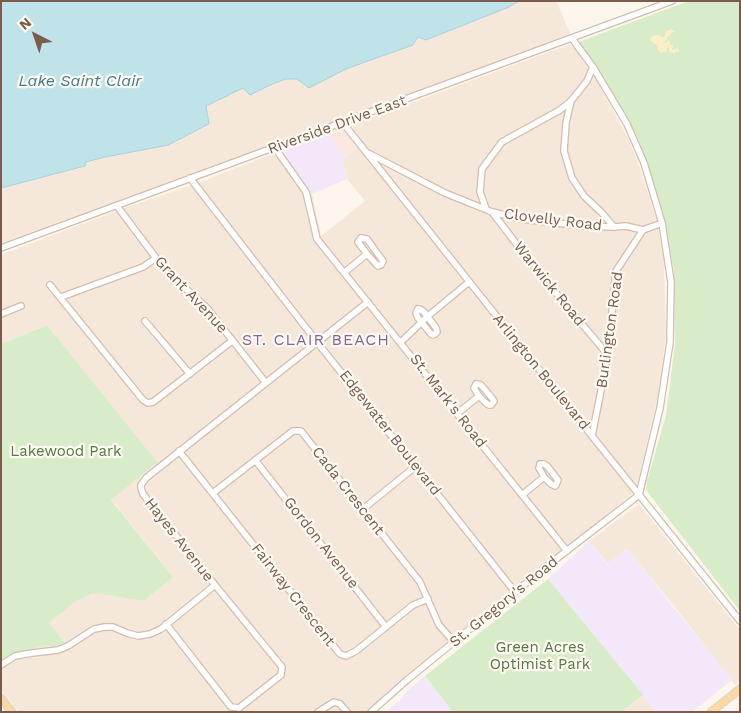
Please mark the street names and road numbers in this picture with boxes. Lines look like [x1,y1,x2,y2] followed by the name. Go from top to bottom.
[265,92,409,158] street label: Riverside Drive East
[503,205,603,235] street label: Clovelly Road
[509,238,589,330] street label: Warwick Road
[151,253,231,337] street label: Grant Avenue
[593,271,627,389] street label: Burlington Road
[489,310,593,434] street label: Arlington Boulevard
[406,351,490,451] street label: St. Mark's Road
[335,367,445,499] street label: Edgewater Boulevard
[308,443,388,539] street label: Cada Crescent
[280,493,362,593] street label: Gordon Avenue
[141,494,217,586] street label: Hayes Avenue
[247,540,339,650] street label: Fairway Crescent
[446,553,562,651] street label: St. Gregory's Road

